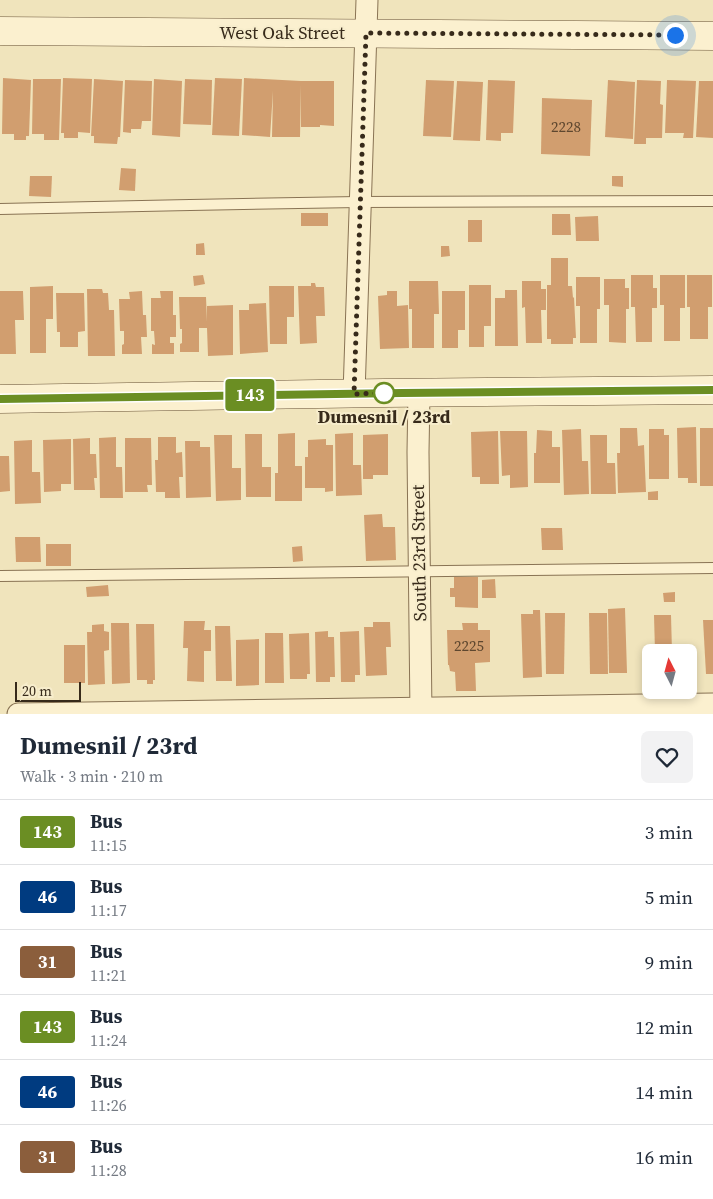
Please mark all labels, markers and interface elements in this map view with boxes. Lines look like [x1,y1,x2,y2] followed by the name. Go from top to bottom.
[219,20,345,45] street label: West Oak Street
[663,23,688,48] your location
[551,116,581,137] house number: 2228
[221,379,279,411] line badge: 143
[235,382,265,407] text: 143
[373,382,395,404] marker: Dumesnil / 23rd
[317,404,451,429] place label: Dumesnil / 23rd
[405,484,432,622] street label: South 23rd Street
[454,635,484,656] house number: 2225
[642,644,698,699] north arrow
[642,644,697,699] map controls
[15,679,81,702] scale bar
[22,681,52,701] text: 20 m
[20,729,197,762] text: Dumesnil / 23rd
[641,731,693,783] button: heart
[20,765,163,787] text: Walk · 3 min · 210 m
[90,808,122,834] text: Bus
[33,819,62,844] text: 143
[645,819,693,845] text: 3 min
[90,834,127,856] text: 11:15
[90,873,122,899] text: Bus
[38,884,57,909] text: 46
[645,884,693,910] text: 5 min
[90,899,127,921] text: 11:17
[90,938,122,964] text: Bus
[38,949,57,974] text: 31
[645,949,693,975] text: 9 min
[90,964,127,986] text: 11:21
[90,1003,122,1029] text: Bus
[33,1014,62,1039] text: 143
[635,1014,693,1040] text: 12 min
[90,1029,127,1051] text: 11:24
[90,1068,122,1094] text: Bus
[38,1079,57,1104] text: 46
[635,1079,693,1105] text: 14 min
[90,1094,127,1116] text: 11:26
[90,1133,122,1159] text: Bus
[38,1144,57,1169] text: 31
[635,1144,693,1170] text: 16 min
[90,1159,127,1181] text: 11:28

